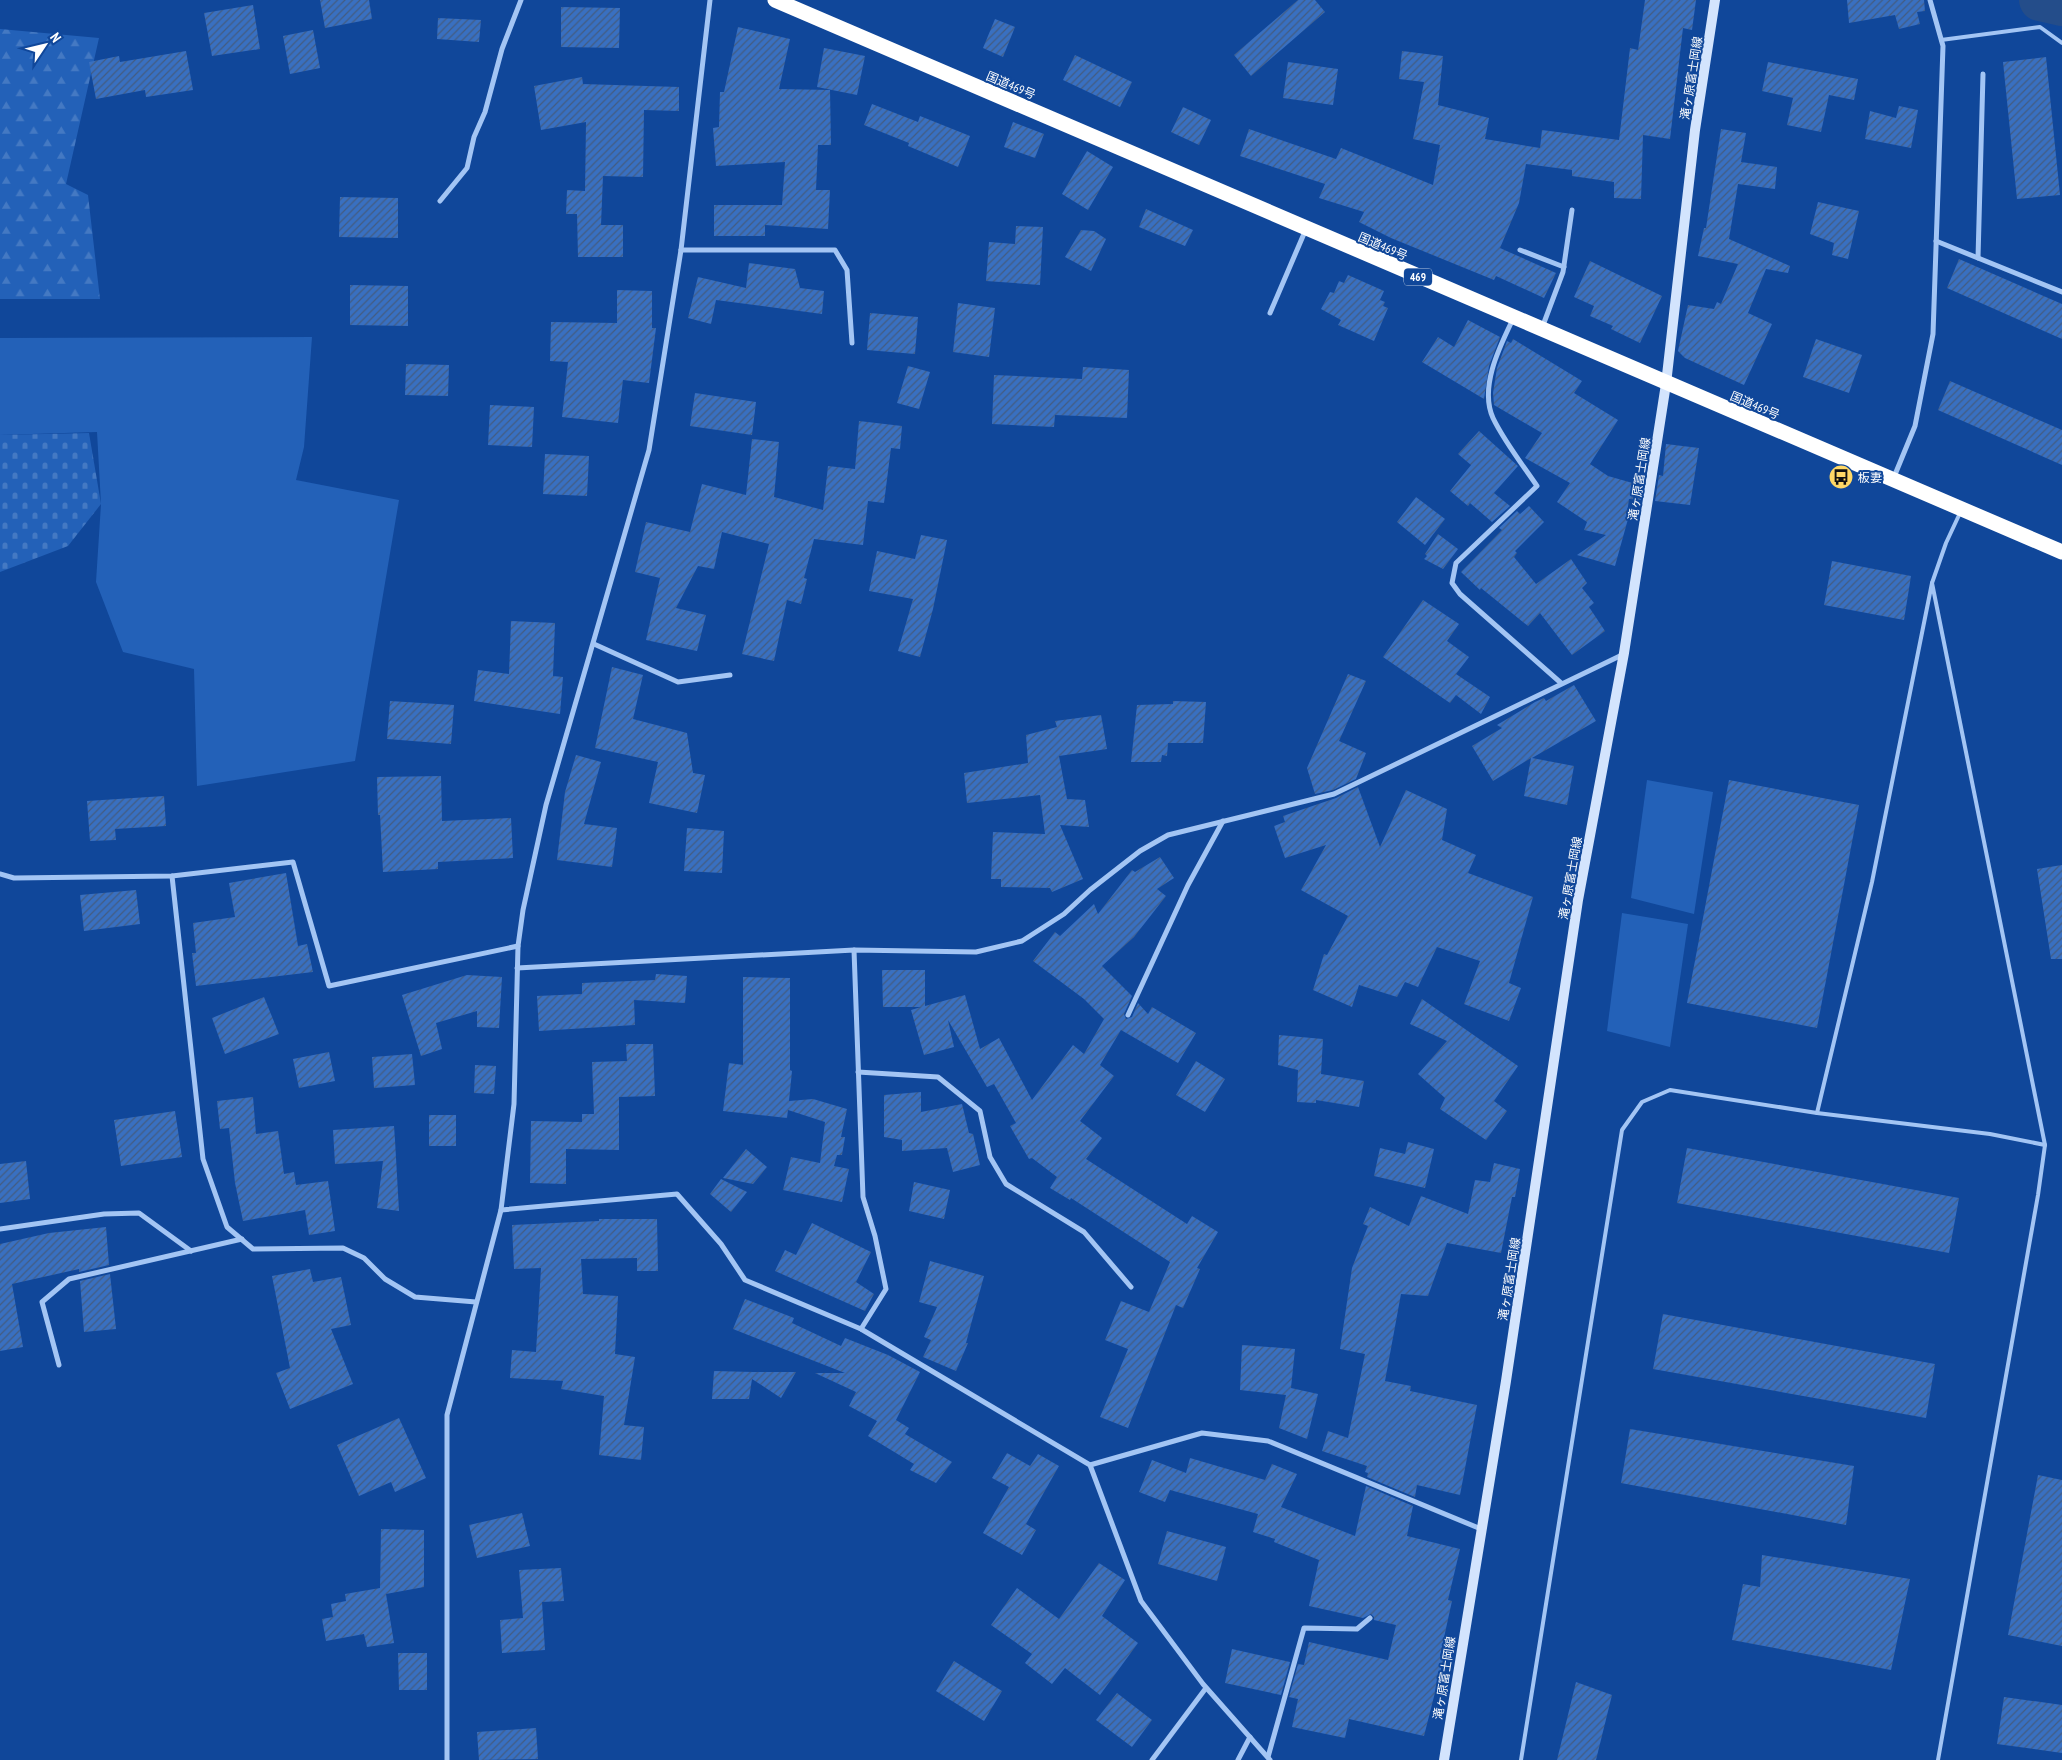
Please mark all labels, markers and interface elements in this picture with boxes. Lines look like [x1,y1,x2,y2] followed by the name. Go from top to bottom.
[20,20,70,70] north arrow
[46,29,65,46] text: N
[1677,35,1705,121] street label: 滝ヶ原富士岡線
[984,68,1038,102] street label: 国道469号
[1356,229,1410,263] street label: 国道469号
[1404,268,1432,286] road number: 469
[1728,388,1782,422] street label: 国道469号
[1625,436,1653,522] street label: 滝ヶ原富士岡線
[1828,464,1854,490] bus stop icon: 板妻
[1858,470,1882,485] place label: 板妻
[1555,835,1585,921] street label: 滝ヶ原富士岡線
[1495,1236,1523,1322] street label: 滝ヶ原富士岡線
[1430,1635,1458,1721] street label: 滝ヶ原富士岡線

